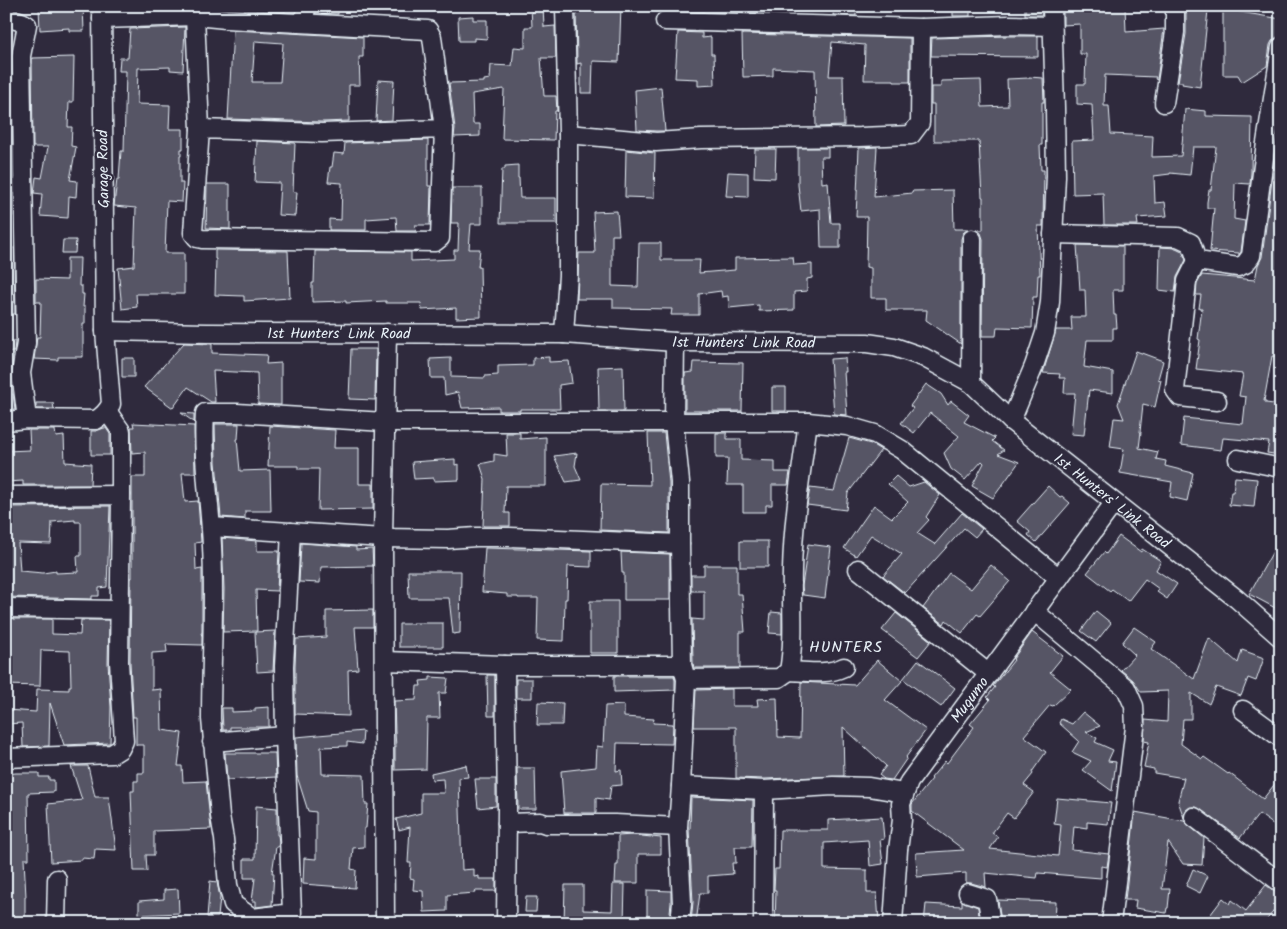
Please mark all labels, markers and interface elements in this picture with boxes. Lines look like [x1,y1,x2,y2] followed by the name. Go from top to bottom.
[91,129,117,208] street label: Garage Road
[267,322,411,347] street label: 1st Hunters' Link Road
[671,331,816,356] street label: 1st Hunters' Link Road
[1048,448,1176,556] street label: 1st Hunters' Link Road
[809,635,883,660] district label: HUNTERS
[945,672,996,728] street label: Mugumo

